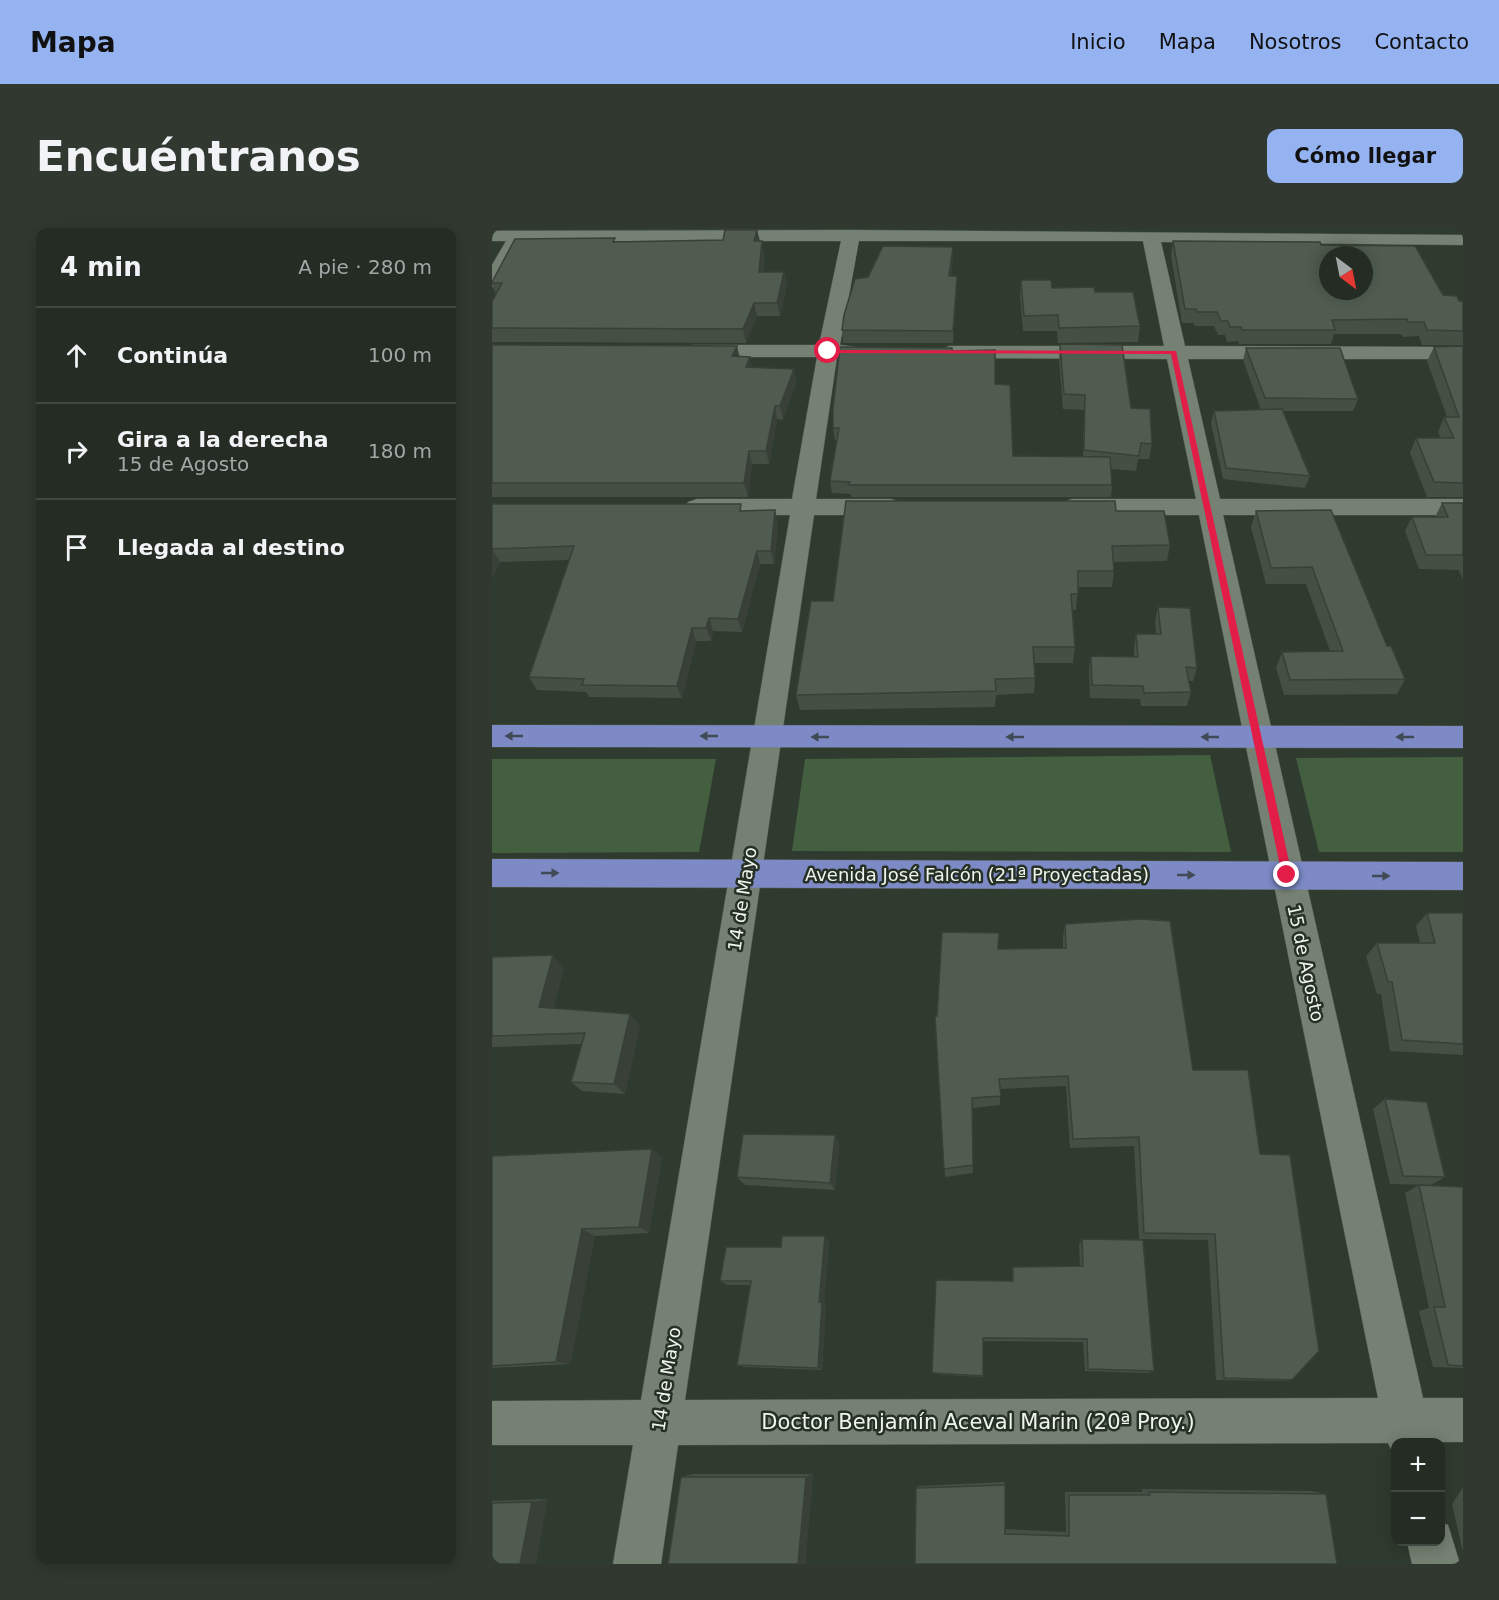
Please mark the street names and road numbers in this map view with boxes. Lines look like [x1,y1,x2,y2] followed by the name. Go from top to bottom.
[723,845,761,953] street label: 14 de Mayo
[805,864,1149,885] street label: Avenida José Falcón (21ª Proyectadas)
[1283,903,1329,1023] street label: 15 de Agosto
[647,1325,685,1433] street label: 14 de Mayo
[761,1410,1195,1434] street label: Doctor Benjamín Aceval Marin (20ª Proy.)

